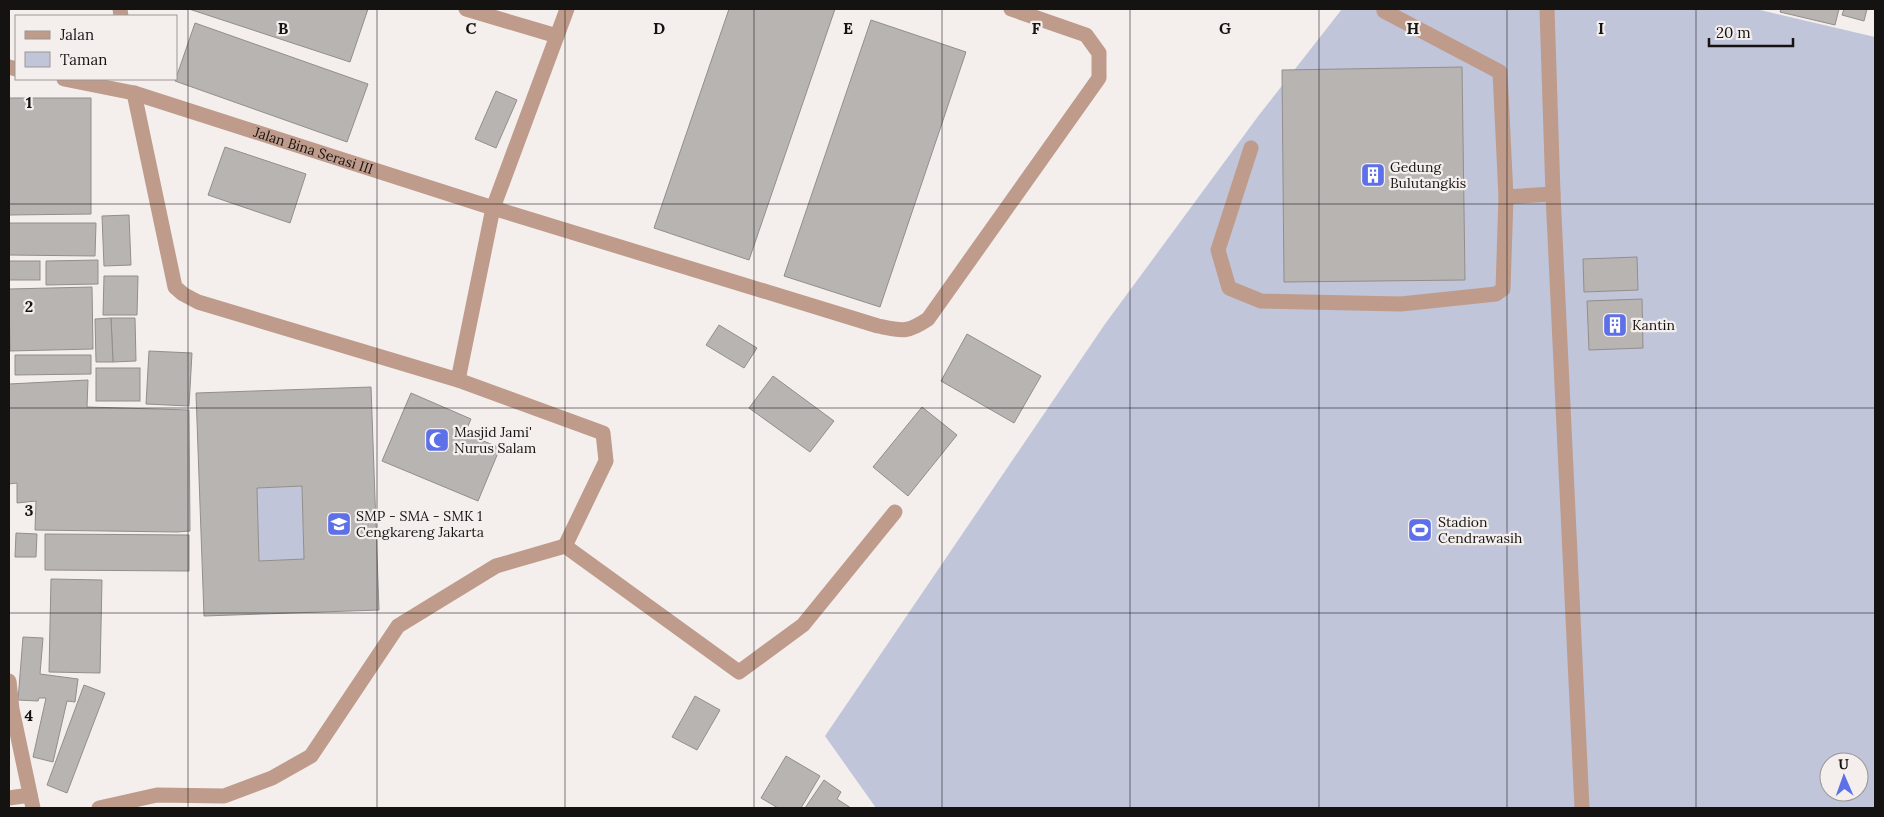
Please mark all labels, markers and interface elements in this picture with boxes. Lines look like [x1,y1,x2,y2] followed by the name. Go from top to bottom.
[15,15,178,80] legend
[1709,15,1793,47] scale bar
[278,18,289,38] text: B
[465,18,477,38] text: C
[653,18,665,38] text: D
[843,18,853,38] text: E
[1031,18,1041,38] text: F
[1219,18,1231,38] text: G
[1407,18,1420,38] text: H
[1598,18,1604,38] text: I
[1716,23,1751,42] text: 20 m
[59,25,94,44] text: Jalan
[60,50,107,69] text: Taman
[26,92,32,112] text: 1
[251,123,376,178] street label: Jalan Bina Serasi III
[1390,158,1466,192] place label: Gedung Bulutangkis
[1360,162,1386,188] building icon: Gedung Bulutangkis
[25,296,33,316] text: 2
[1602,312,1628,338] building icon: Kantin
[1632,316,1676,334] place label: Kantin
[454,423,537,457] place label: Masjid Jami' Nurus Salam
[424,427,450,453] mosque icon: Masjid Jami' Nurus Salam
[25,500,34,520] text: 3
[356,507,484,541] place label: SMP - SMA - SMK 1 Cengkareng Jakarta
[326,511,352,537] school or university icon: SMP - SMA - SMK 1 Cengkareng Jakarta
[1438,513,1522,547] place label: Stadion Cendrawasih
[1407,517,1433,543] sports icon: Stadion Cendrawasih
[25,705,34,725] text: 4
[1819,752,1869,802] north arrow
[1838,755,1850,773] text: U

